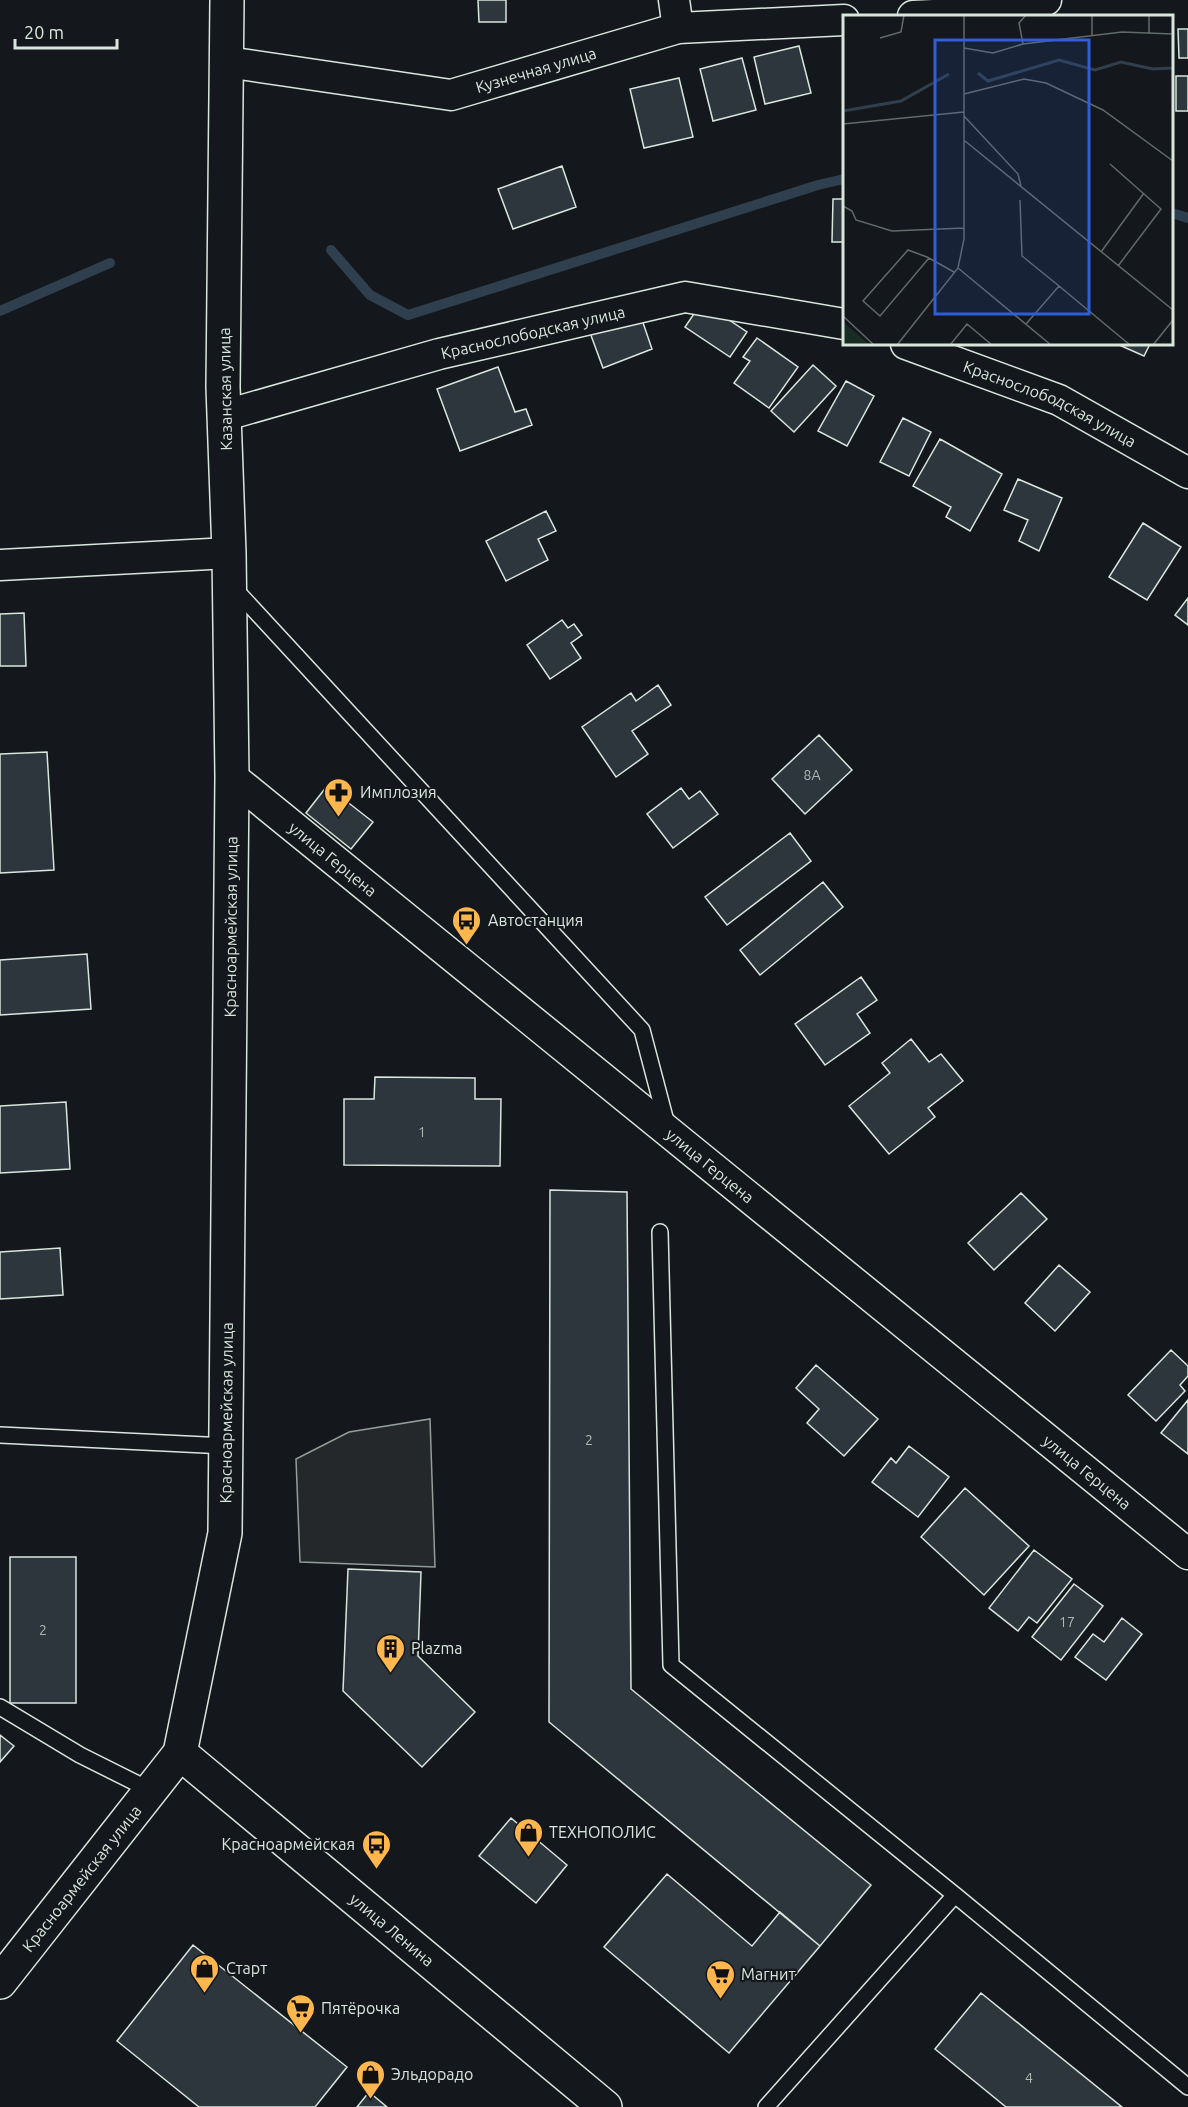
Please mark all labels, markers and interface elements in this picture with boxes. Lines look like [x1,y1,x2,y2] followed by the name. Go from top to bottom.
[15,12,117,50] scale bar
[843,15,1173,345] inset map
[24,22,64,42] text: 20 m
[474,44,598,96] street label: Кузнечная улица
[439,302,627,362] street label: Краснослободская улица
[215,327,235,451] street label: Казанская улица
[961,357,1139,451] street label: Краснослободская улица
[804,767,821,783] house number: 8А
[323,776,355,818] pharmacy icon: Имплозия
[360,783,437,801] place label: Имплозия
[285,818,380,900] street label: улица Герцена
[221,836,240,1018] street label: Красноармейская улица
[451,904,483,946] bus stop icon: Автостанция
[488,911,583,929] place label: Автостанция
[418,1124,426,1140] house number: 1
[662,1125,758,1207] street label: улица Герцена
[216,1322,236,1504] street label: Красноармейская улица
[1040,1431,1135,1513] street label: улица Герцена
[585,1432,593,1448] house number: 2
[1059,1614,1075,1630] house number: 17
[39,1622,47,1638] house number: 2
[374,1632,406,1674] building icon: Plazma
[411,1639,462,1657] place label: Plazma
[19,1801,145,1955] street label: Красноармейская улица
[512,1816,544,1858] shop icon: ТЕХНОПОЛИС
[549,1823,656,1841] place label: ТЕХНОПОЛИС
[360,1828,392,1870] bus stop icon: Красноармейская
[222,1835,355,1853] place label: Красноармейская
[346,1889,438,1970] street label: улица Ленина
[189,1952,221,1994] shop icon: Старт
[704,1958,736,2000] supermarket icon: Магнит
[226,1959,267,1977] place label: Старт
[741,1965,796,1983] place label: Магнит
[284,1992,316,2034] supermarket icon: Пятёрочка
[321,1999,400,2017] place label: Пятёрочка
[354,2058,386,2100] shop icon: Эльдорадо
[391,2065,473,2083] place label: Эльдорадо
[1025,2070,1033,2086] house number: 4

